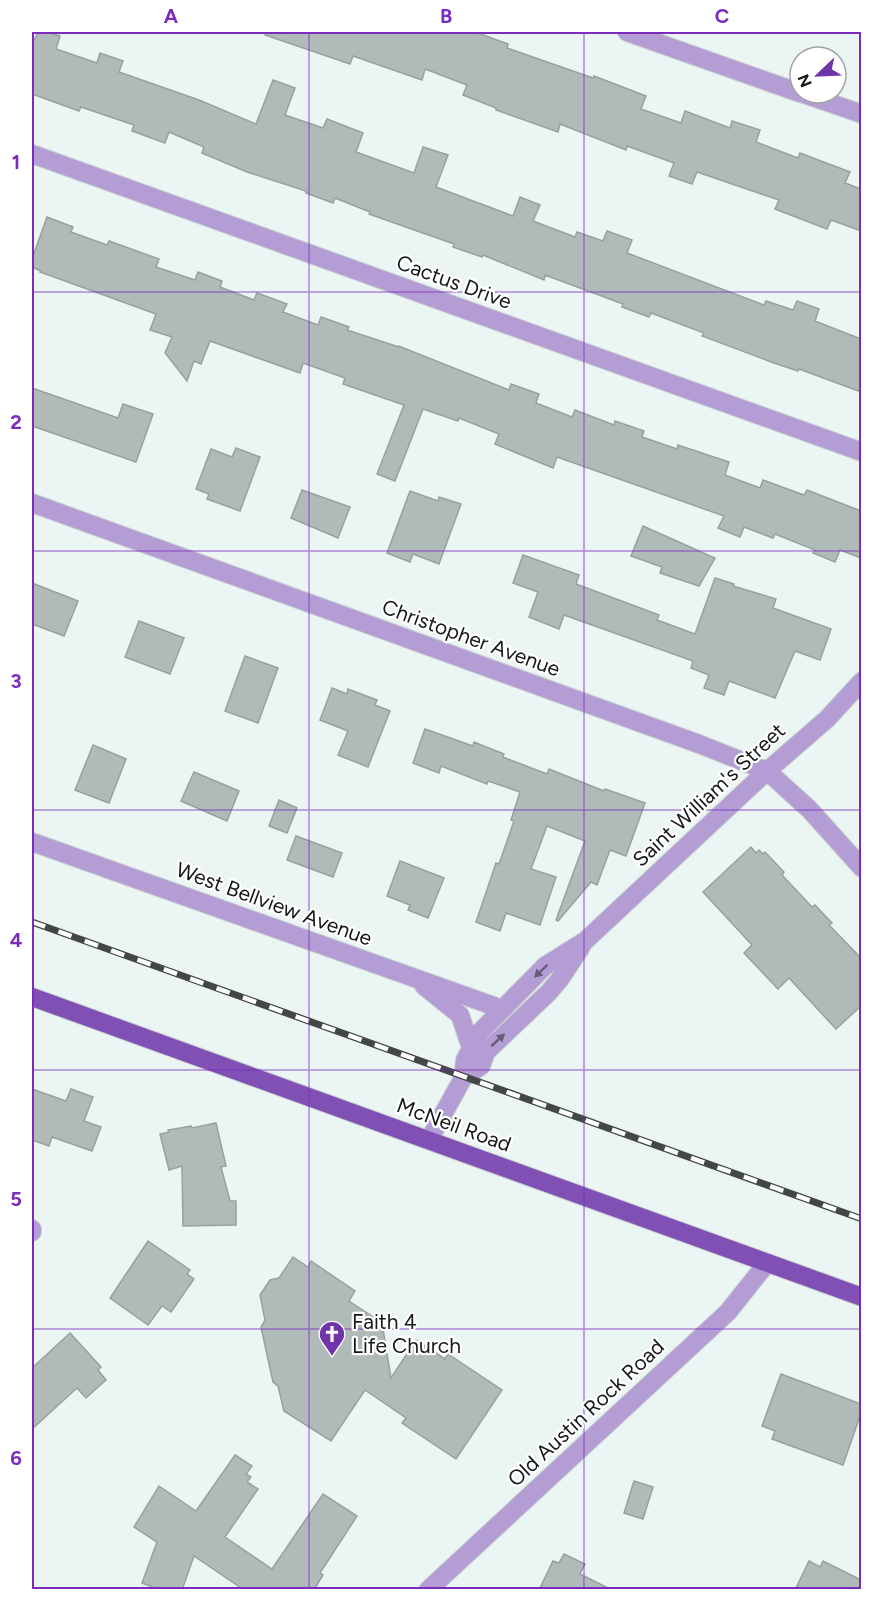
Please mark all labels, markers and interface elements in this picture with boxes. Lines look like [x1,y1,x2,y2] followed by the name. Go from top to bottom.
[164,4,179,28] text: A
[440,4,452,28] text: B
[715,4,729,28] text: C
[788,45,848,105] north arrow
[793,71,816,90] text: N
[12,150,20,174] text: 1
[393,249,515,314] street label: Cactus Drive
[10,410,22,434] text: 2
[379,594,564,681] street label: Christopher Avenue
[10,669,22,693] text: 3
[627,718,790,872] street label: Saint William's Street
[173,856,376,951] street label: West Bellview Avenue
[10,928,23,952] text: 4
[533,964,548,978] one-way arrow
[490,1034,504,1048] one-way arrow
[394,1092,515,1157] street label: McNeil Road
[10,1187,22,1211] text: 5
[352,1309,461,1358] place label: Faith 4 Life Church
[317,1319,347,1357] church icon: Faith 4 Life Church
[502,1334,669,1491] street label: Old Austin Rock Road
[10,1446,22,1470] text: 6

